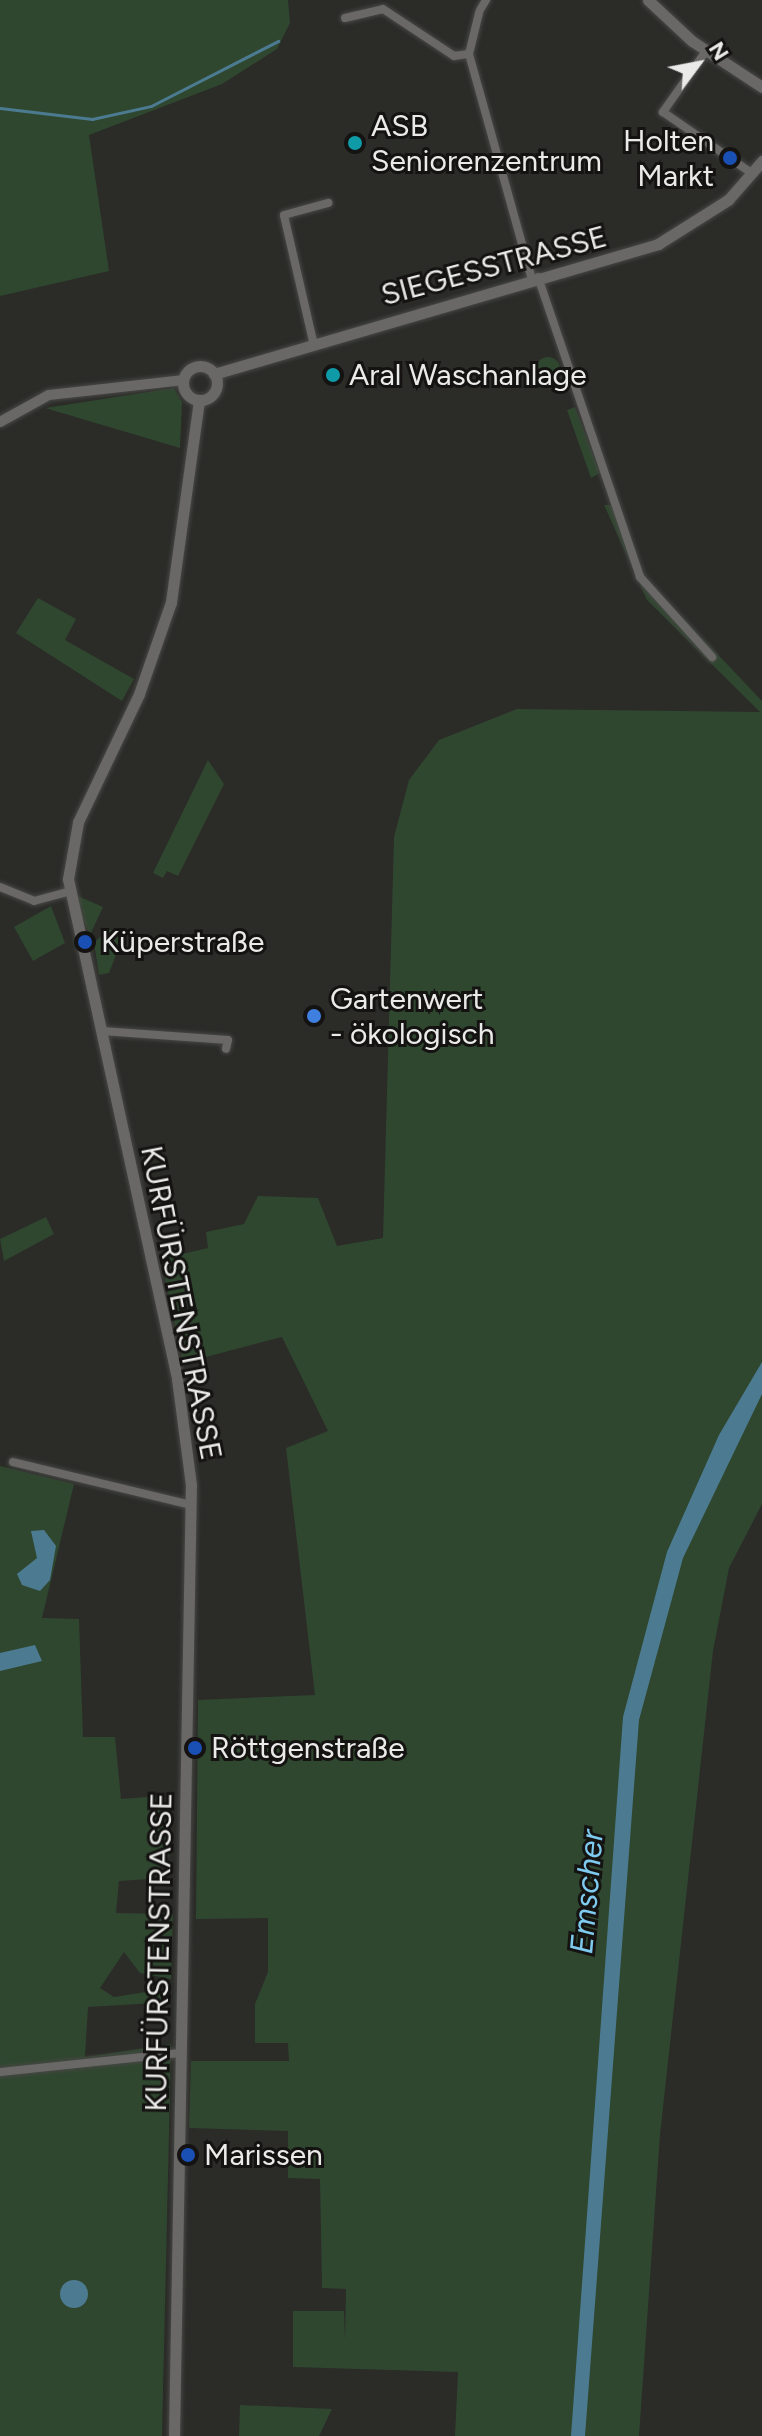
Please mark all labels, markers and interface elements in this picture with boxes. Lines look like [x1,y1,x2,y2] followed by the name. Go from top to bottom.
[658,24,738,104] north arrow
[703,37,735,65] text: N
[371,108,602,178] place label: ASB Seniorenzentrum
[623,123,714,194] place label: Holten Markt
[346,134,364,152] marker: ASB Seniorenzentrum
[721,149,739,167] marker: Holten Markt
[377,219,611,313] street label: SIEGESSTRASSE
[349,357,587,393] place label: Aral Waschanlage
[324,366,342,384] marker: Aral Waschanlage
[101,924,264,960] place label: Küperstraße
[76,933,94,951] marker: Küperstraße
[330,981,494,1052] place label: Gartenwert - ökologisch
[305,1007,323,1025] marker: Gartenwert - ökologisch
[133,1143,229,1463] street label: KURFÜRSTENSTRASSE
[211,1730,405,1766] place label: Röttgenstraße
[186,1739,204,1757] marker: Röttgenstraße
[138,1792,180,2112] street label: KURFÜRSTENSTRASSE
[562,1828,612,1956] water label: Emscher
[204,2137,323,2173] place label: Marissen
[179,2146,197,2164] marker: Marissen

